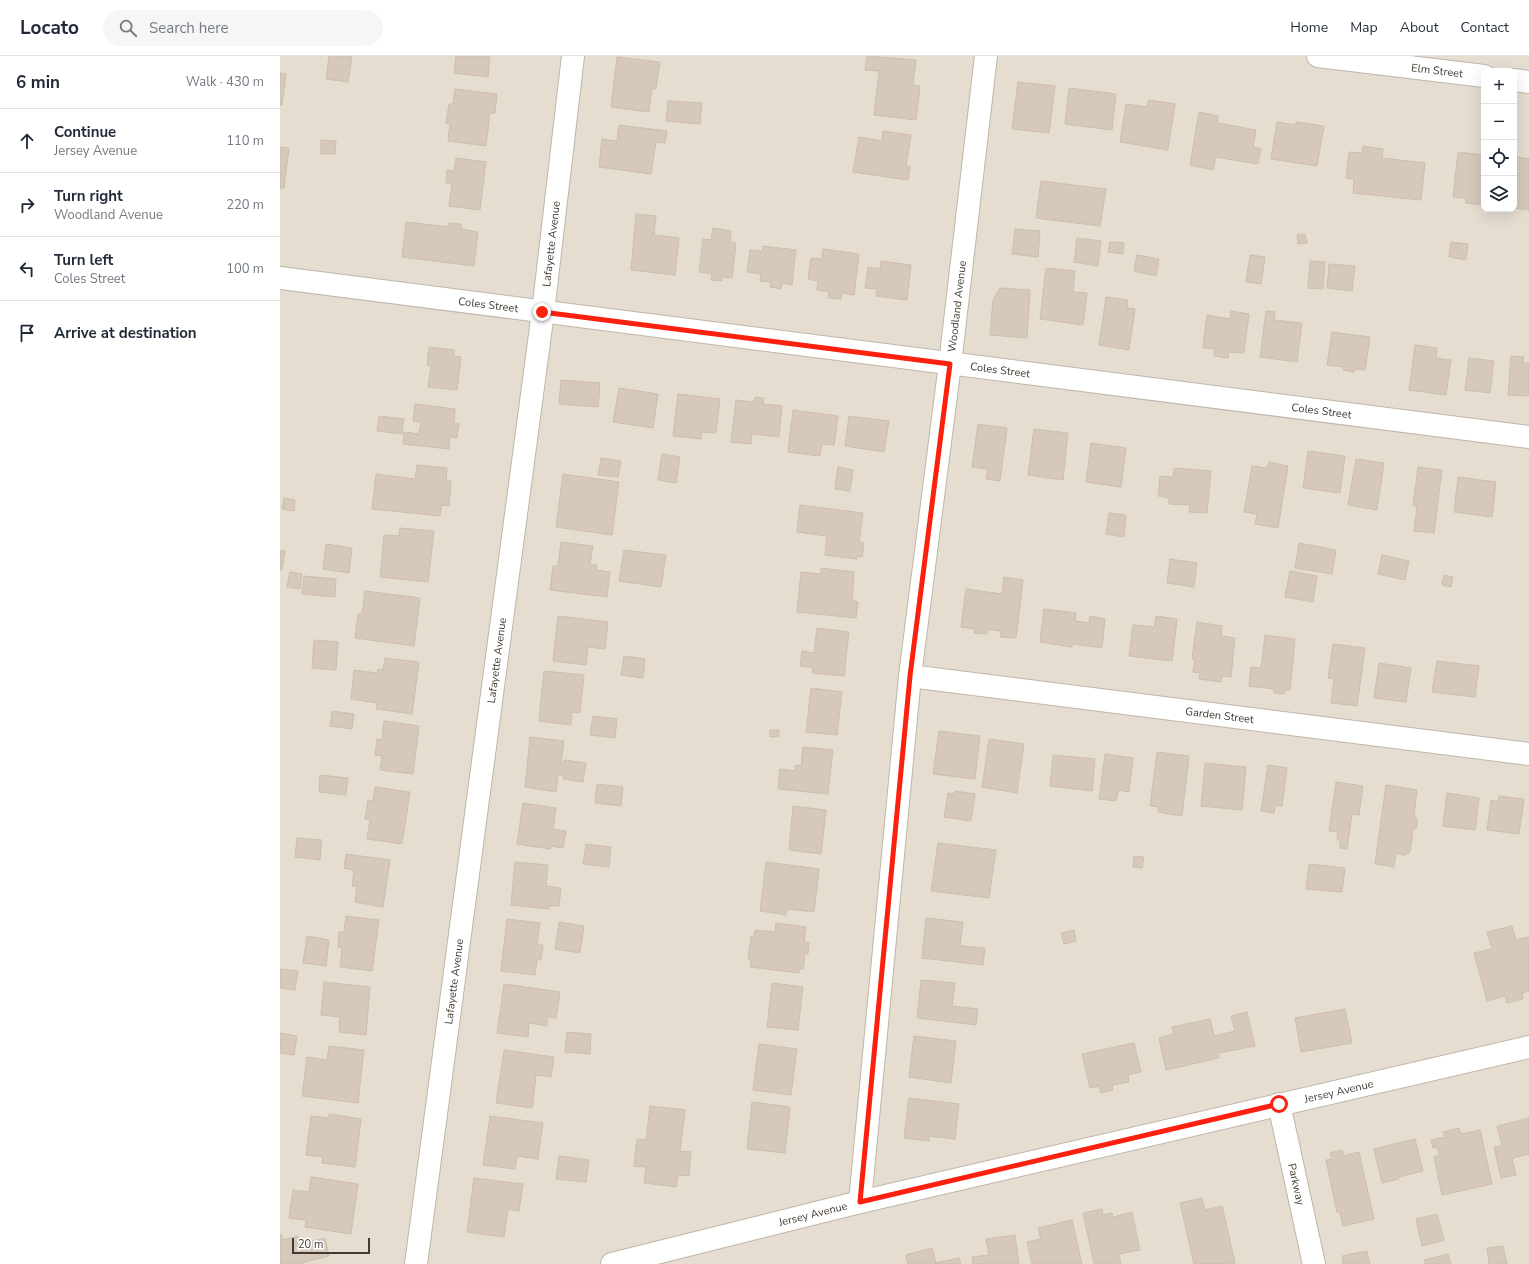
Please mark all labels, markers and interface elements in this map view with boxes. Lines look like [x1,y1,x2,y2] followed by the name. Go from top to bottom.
[103,10,383,46] search box
[20,15,79,41] text: Locato
[117,17,139,39] icon: search
[149,18,229,38] text: Search here
[1290,18,1328,37] text: Home
[1350,18,1378,37] text: Map
[1400,18,1439,37] text: About
[1461,18,1509,37] text: Contact
[1410,60,1464,81] street label: Elm Street
[1481,68,1517,212] map controls
[1481,68,1517,104] button: +
[16,71,60,94] text: 6 min
[186,73,264,91] text: Walk · 430 m
[1481,104,1517,140] button: −
[54,122,116,142] text: Continue
[16,130,38,152] icon: ahead
[226,132,264,150] text: 110 m
[1481,140,1517,176] button: locate
[54,142,137,160] text: Jersey Avenue
[1481,176,1517,212] button: layers
[54,186,123,206] text: Turn right
[16,194,38,216] icon: right
[226,196,264,214] text: 220 m
[539,200,564,288] street label: Lafayette Avenue
[54,206,163,224] text: Woodland Avenue
[54,250,113,270] text: Turn left
[16,258,38,280] icon: left
[226,260,264,278] text: 100 m
[944,260,970,353] street label: Woodland Avenue
[54,270,125,288] text: Coles Street
[457,294,519,316] street label: Coles Street
[533,303,551,321] route end
[16,322,38,344] icon: arrive
[54,323,197,343] text: Arrive at destination
[969,359,1031,381] street label: Coles Street
[1291,400,1353,422] street label: Coles Street
[484,616,510,704] street label: Lafayette Avenue
[1184,704,1255,727] street label: Garden Street
[441,938,467,1025] street label: Lafayette Avenue
[1302,1076,1375,1107] street label: Jersey Avenue
[1270,1095,1288,1113] route start
[1284,1162,1308,1207] street label: Parkway
[776,1198,849,1230] street label: Jersey Avenue
[292,1236,370,1255] scale bar
[298,1237,323,1252] text: 20 m

